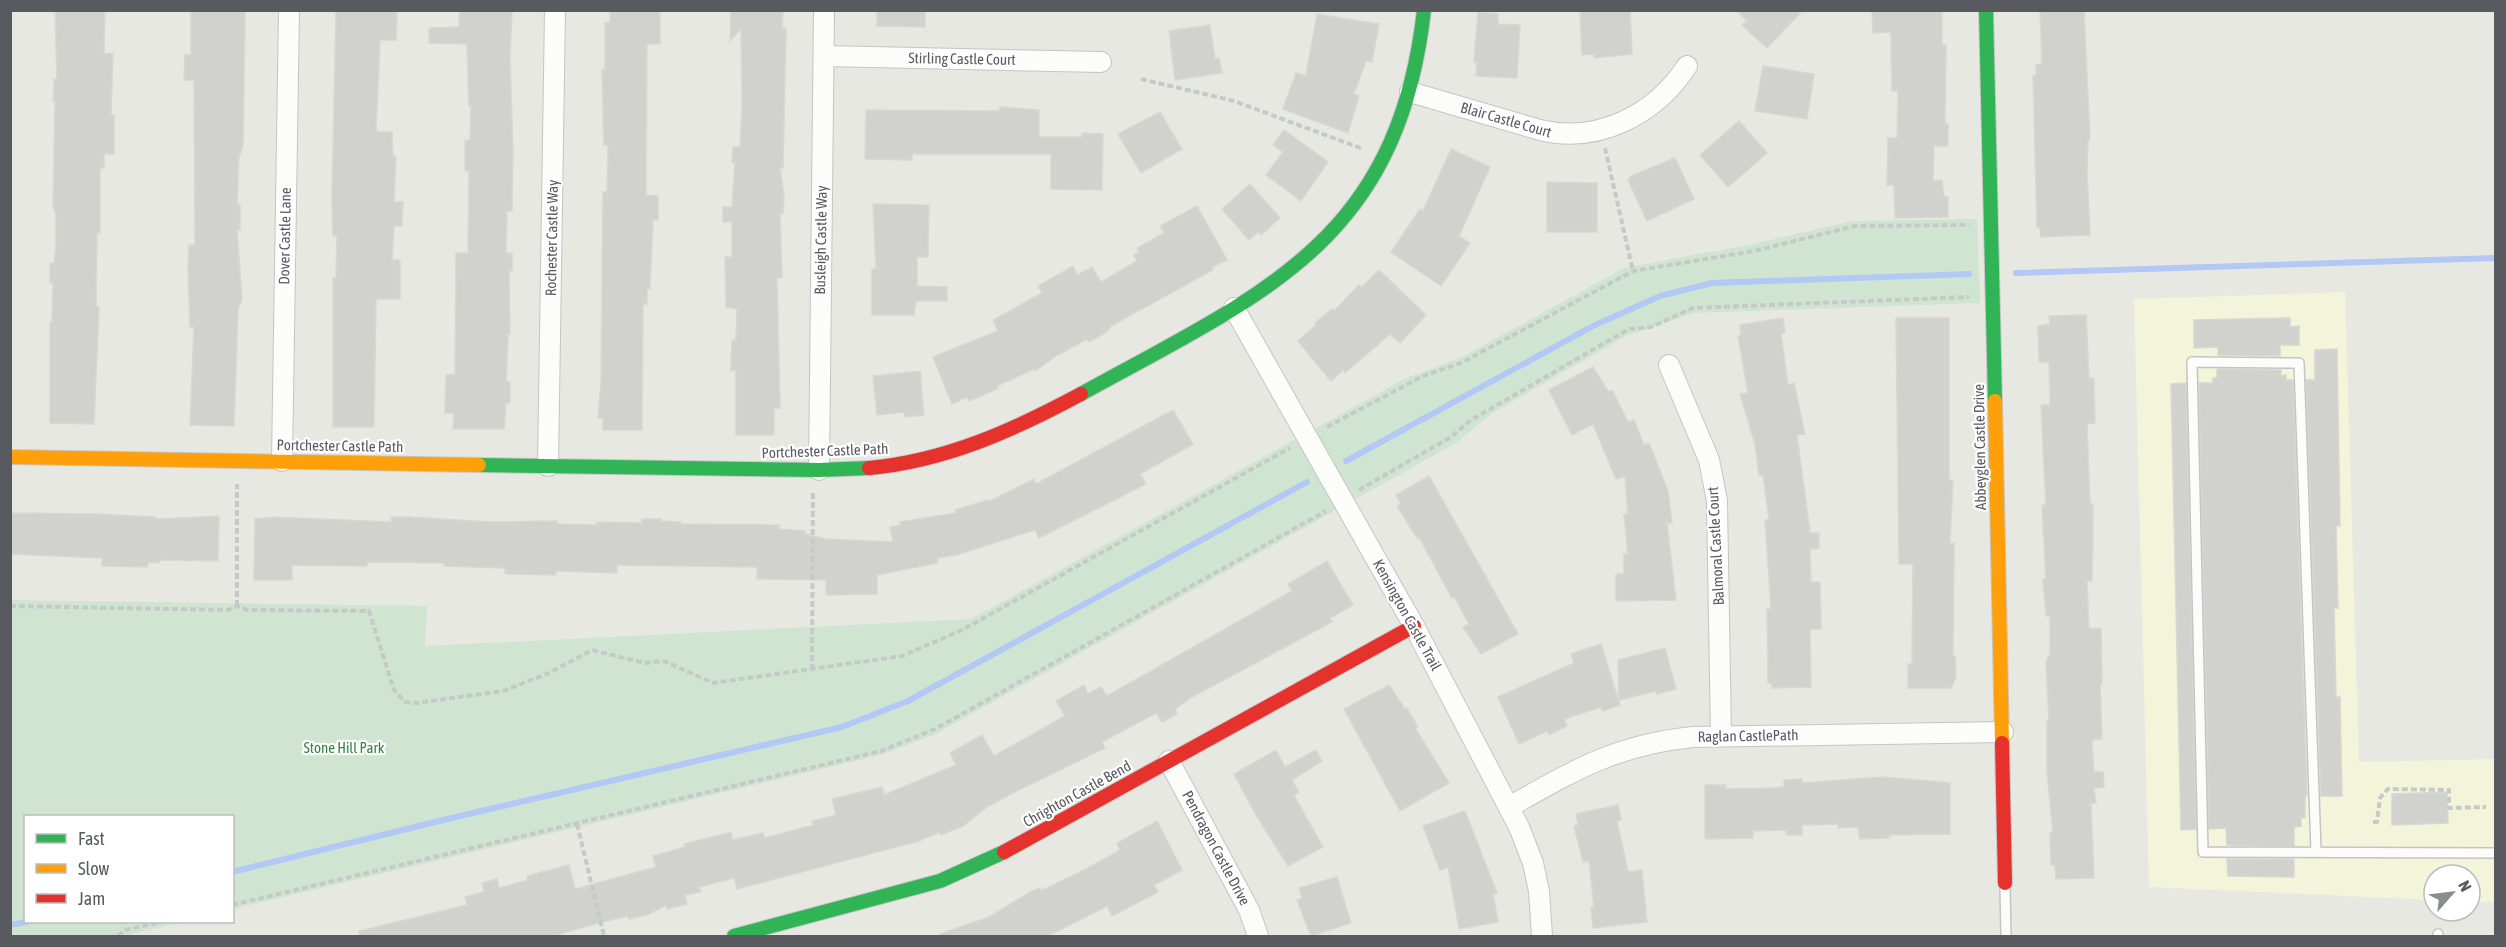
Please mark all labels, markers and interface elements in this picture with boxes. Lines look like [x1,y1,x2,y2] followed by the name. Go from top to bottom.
[908,49,1016,68] street label: Stirling Castle Court
[1459,98,1554,141] street label: Blair Castle Court
[542,180,561,296] street label: Rochester Castle Way
[811,185,830,295] street label: Busleigh Castle Way
[275,187,294,285] street label: Dover Castle Lane
[1970,384,1989,510] street label: Abbeyglen Castle Drive
[276,436,404,455] street label: Portchester Castle Path
[761,440,889,461] street label: Portchester Castle Path
[1704,486,1727,606] street label: Balmoral Castle Court
[1370,556,1445,673] street label: Kensington Castle Trail
[1697,726,1799,745] street label: Raglan CastlePath
[304,739,385,756] park label: Stone Hill Park
[1020,757,1134,830] street label: Chrighton Castle Bend
[1179,788,1254,908] street label: Pendragon Castle Drive
[24,815,234,923] legend
[78,828,105,849] text: Fast
[78,858,109,879] text: Slow
[2422,863,2482,923] north arrow
[2455,878,2475,894] text: N
[78,888,105,909] text: Jam

